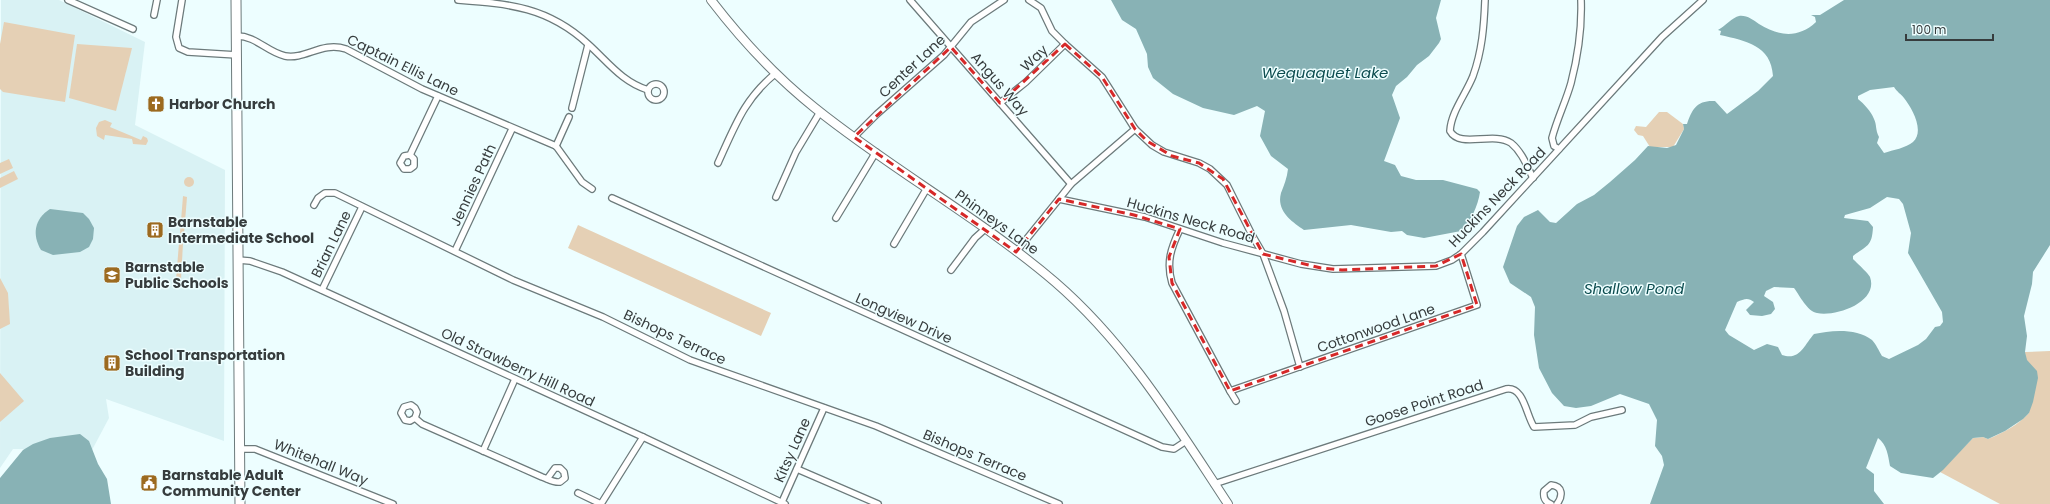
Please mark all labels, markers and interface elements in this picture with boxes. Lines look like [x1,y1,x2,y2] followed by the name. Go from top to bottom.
[1906,16,1993,42] scale bar
[1912,21,1946,38] text: 100 m
[344,29,463,101] street label: Captain Ellis Lane
[874,30,950,102] street label: Center Lane
[1016,40,1052,76] street label: Way
[967,48,1033,120] street label: Angus Way
[1262,62,1388,83] water label: Wequaquet Lake
[146,94,166,114] church icon: Harbor Church
[169,94,276,114] place label: Harbor Church
[445,141,501,229] street label: Jennies Path
[1444,143,1550,251] street label: Huckins Neck Road
[951,185,1043,259] street label: Phinneys Lane
[1125,192,1257,248] street label: Huckins Neck Road
[306,207,356,281] street label: Brian Lane
[168,212,314,248] place label: Barnstable Intermediate School
[145,220,165,240] building icon: Barnstable Intermediate School
[125,257,229,293] place label: Barnstable Public Schools
[102,265,122,285] school or university icon: Barnstable Public Schools
[1584,278,1685,299] water label: Shallow Pond
[853,288,956,348] street label: Longview Drive
[1314,298,1438,358] street label: Cottonwood Lane
[620,304,730,370] street label: Bishops Terrace
[438,323,598,411] street label: Old Strawberry Hill Road
[125,345,285,381] place label: School Transportation Building
[102,353,122,373] building icon: School Transportation Building
[1362,374,1486,432] street label: Goose Point Road
[769,414,815,486] street label: Kitsy Lane
[920,424,1030,486] street label: Bishops Terrace
[271,434,371,490] street label: Whitehall Way
[162,465,301,501] place label: Barnstable Adult Community Center
[139,473,159,493] public building icon: Barnstable Adult Community Center

